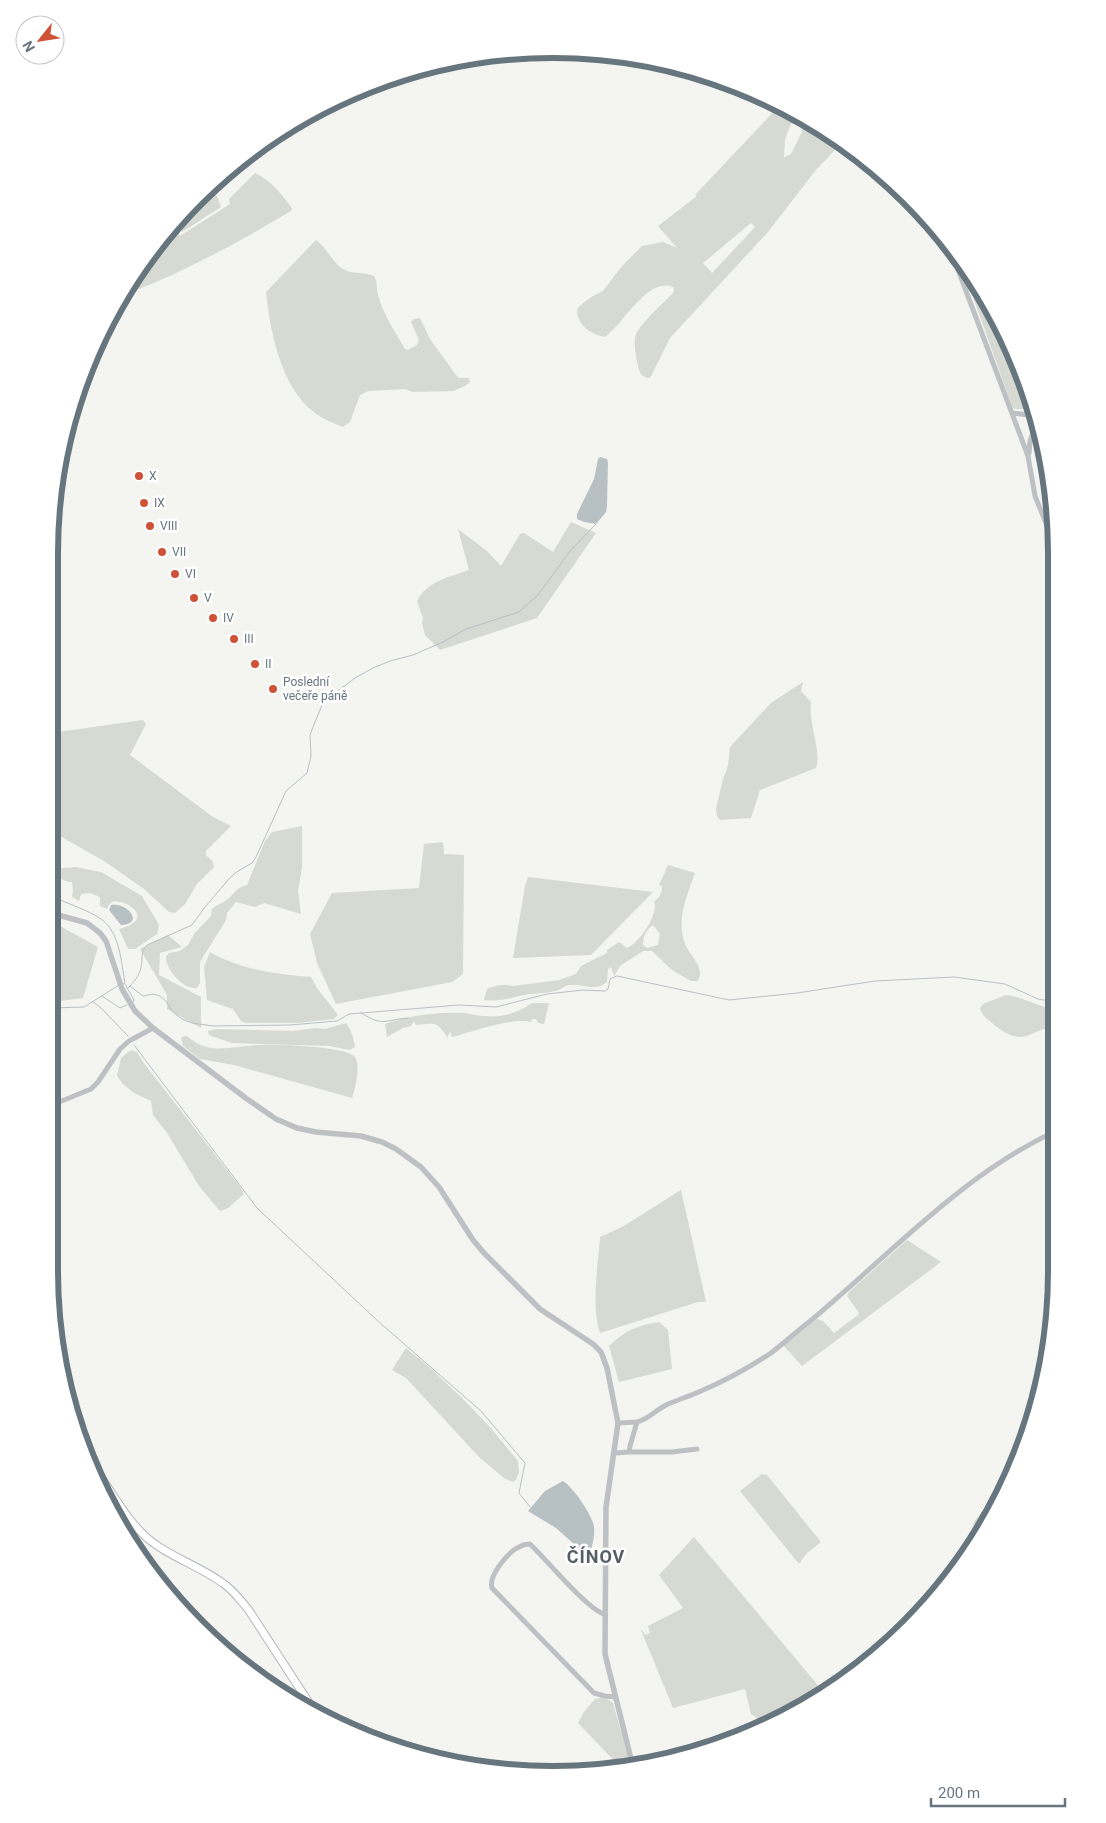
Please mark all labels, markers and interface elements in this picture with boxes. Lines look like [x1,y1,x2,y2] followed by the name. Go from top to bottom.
[15,15,65,65] north arrow
[19,38,38,55] text: N
[149,469,157,483] place label: X
[133,470,145,482] marker: X
[154,496,165,510] place label: IX
[138,497,150,509] marker: IX
[160,519,177,533] place label: VIII
[144,520,156,532] marker: VIII
[172,545,186,559] place label: VII
[156,546,168,558] marker: VII
[185,567,196,581] place label: VI
[169,568,181,580] marker: VI
[204,591,212,605] place label: V
[188,592,200,604] marker: V
[223,611,234,625] place label: IV
[207,612,219,624] marker: IV
[244,632,254,646] place label: III
[228,633,240,645] marker: III
[265,657,272,671] place label: II
[249,658,261,670] marker: II
[283,675,347,703] place label: Poslední večeře páně
[267,683,279,695] marker: Poslední večeře páně
[567,1546,625,1567] district label: ČÍNOV
[931,1776,1065,1808] scale bar
[938,1784,980,1802] text: 200 m

